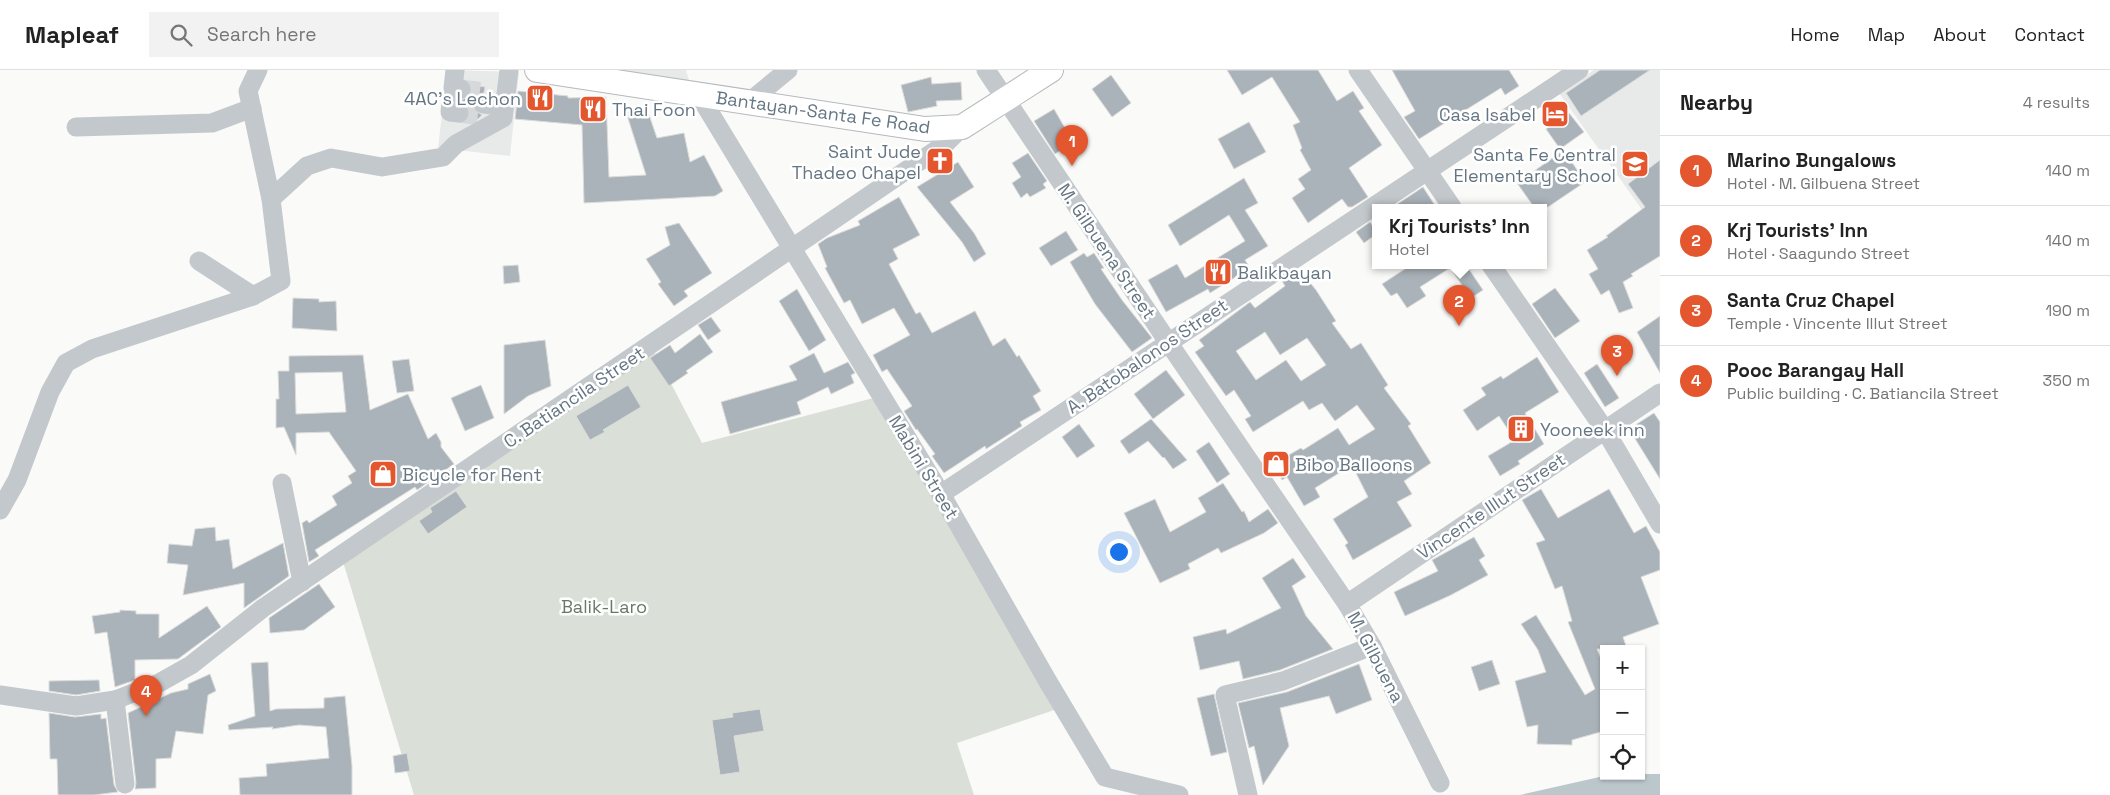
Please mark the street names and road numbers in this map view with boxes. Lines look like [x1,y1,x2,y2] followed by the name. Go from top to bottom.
[714,86,932,138] street label: Bantayan-Santa Fe Road
[1053,179,1161,323] street label: M. Gilbuena Street
[1062,294,1232,418] street label: A. Batobalonos Street
[499,341,649,453] street label: C. Batiancila Street
[884,411,964,523] street label: Mabini Street
[1412,448,1570,564] street label: Vincente Illut Street
[1342,608,1410,706] street label: M. Gilbuena

